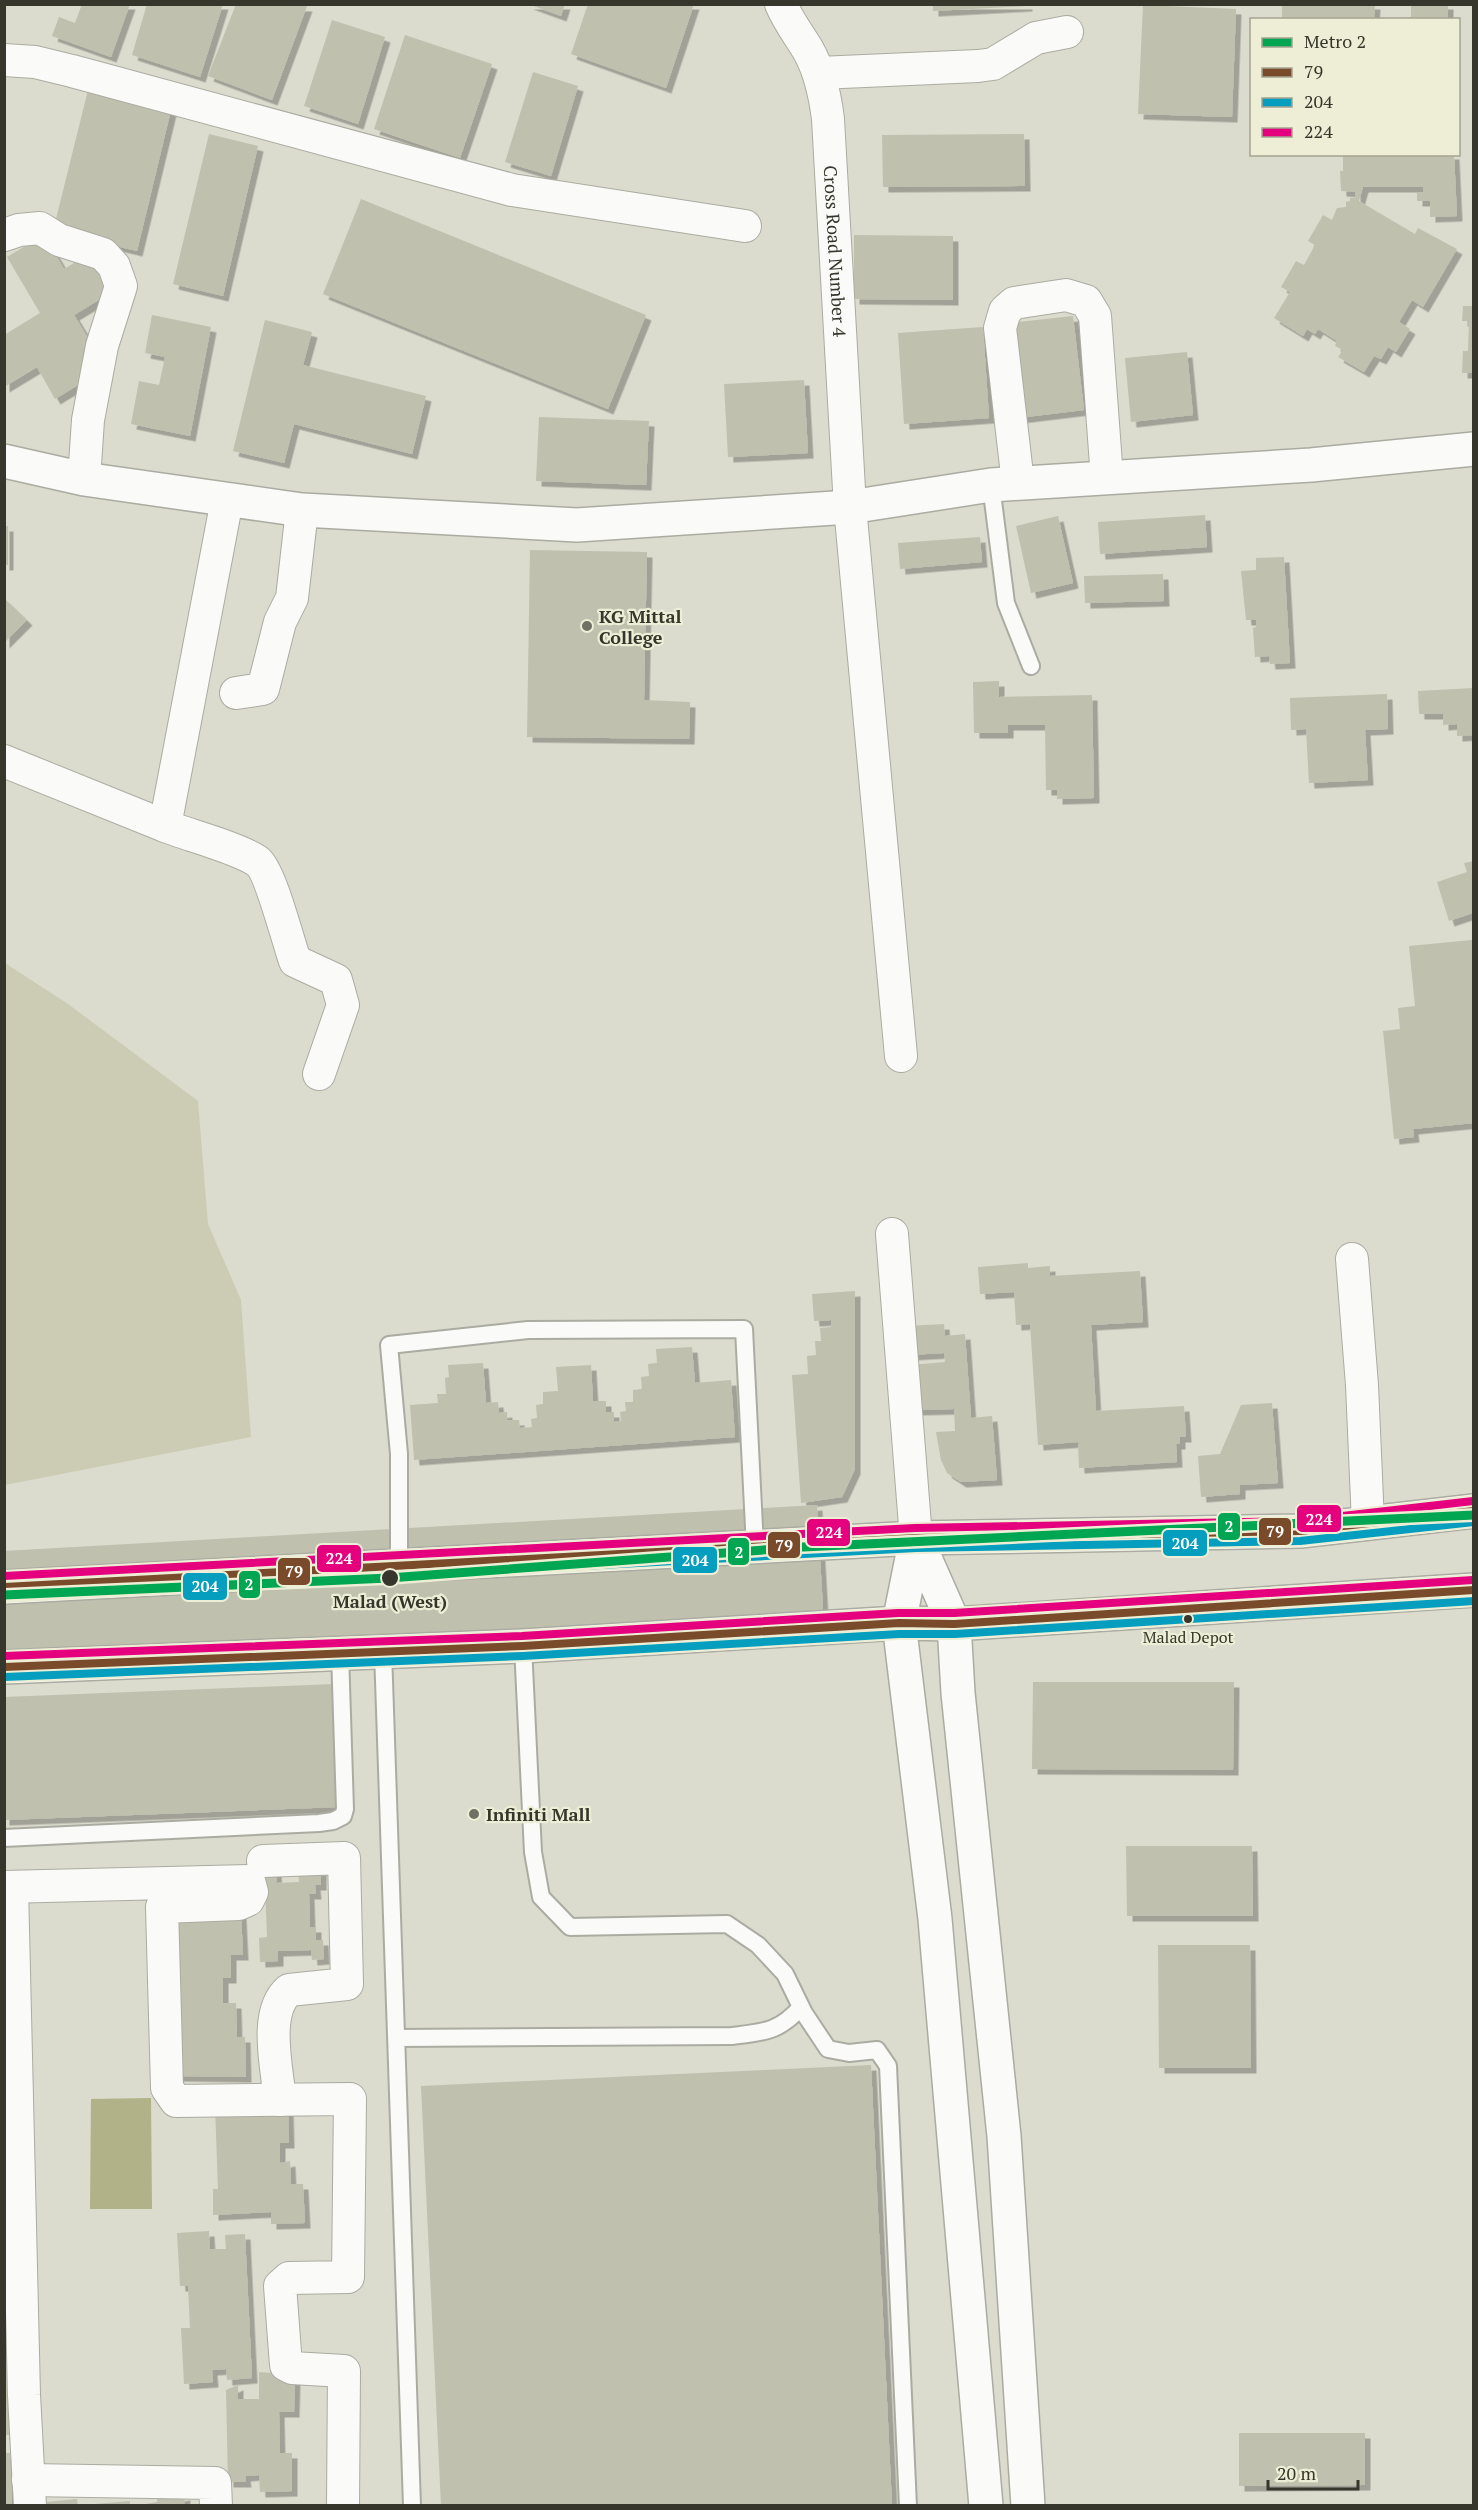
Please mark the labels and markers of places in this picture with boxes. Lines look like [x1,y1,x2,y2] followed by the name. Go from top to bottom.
[599,604,682,649] place label: KG Mittal College
[580,619,594,633] marker: KG Mittal College
[380,1568,400,1588] marker: Malad (West)
[333,1589,447,1613] place label: Malad (West)
[1182,1613,1194,1625] marker: Malad Depot
[1143,1626,1233,1648] place label: Malad Depot
[486,1802,590,1826] place label: Infiniti Mall
[467,1807,481,1821] marker: Infiniti Mall

